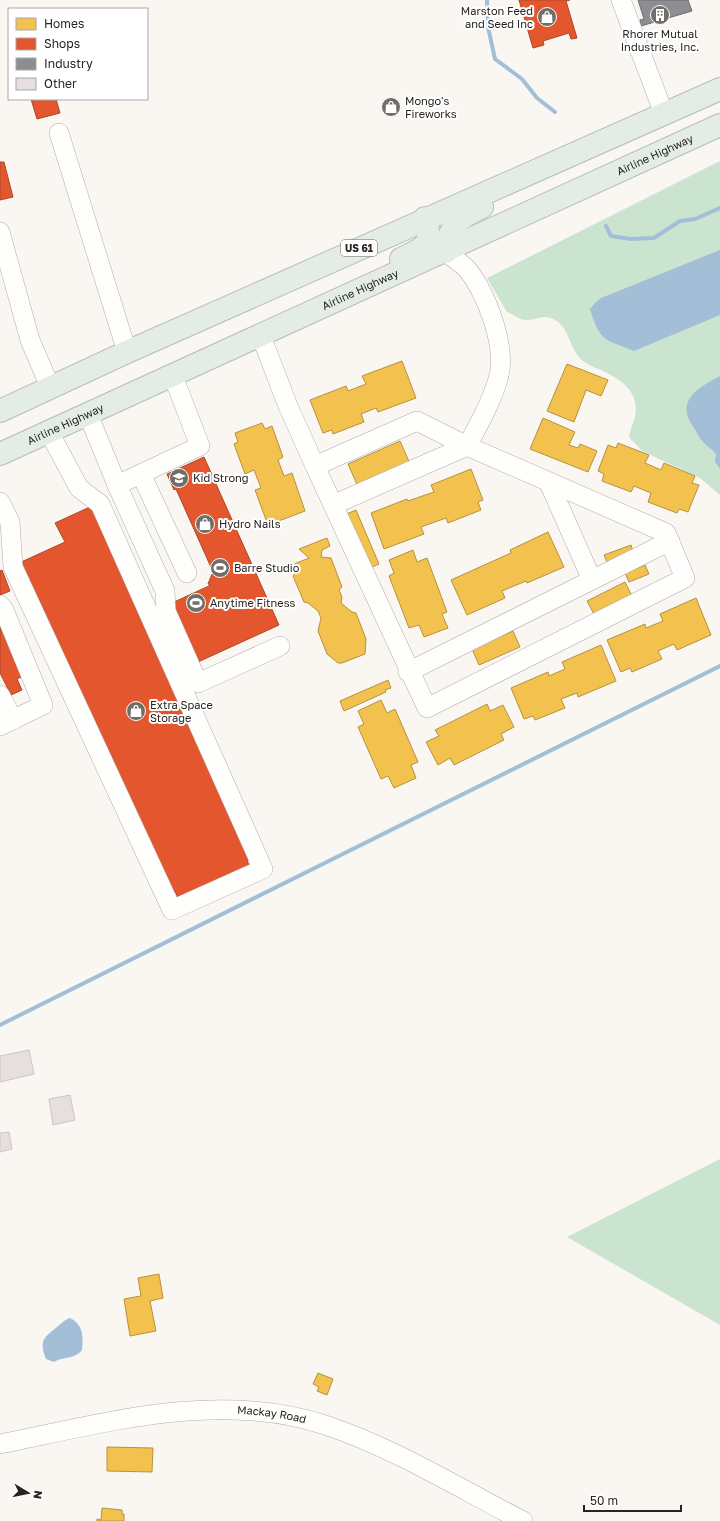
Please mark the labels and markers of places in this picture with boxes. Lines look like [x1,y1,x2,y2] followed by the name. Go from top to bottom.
[461,4,533,30] place label: Marston Feed and Seed Inc
[649,4,671,26] building icon: Rhorer Mutual Industries, Inc.
[536,6,558,28] shop icon: Marston Feed and Seed Inc
[621,27,699,53] place label: Rhorer Mutual Industries, Inc.
[405,94,457,120] place label: Mongo's Fireworks
[380,96,402,118] shop icon: Mongo's Fireworks
[168,467,190,489] school or university icon: Kid Strong
[193,471,249,484] place label: Kid Strong
[194,513,216,535] shop icon: Hydro Nails
[219,517,281,530] place label: Hydro Nails
[209,557,231,579] sports icon: Barre Studio
[234,561,300,574] place label: Barre Studio
[185,592,207,614] sports icon: Anytime Fitness
[210,596,295,609] place label: Anytime Fitness
[150,698,213,724] place label: Extra Space Storage
[125,700,147,722] shop icon: Extra Space Storage

